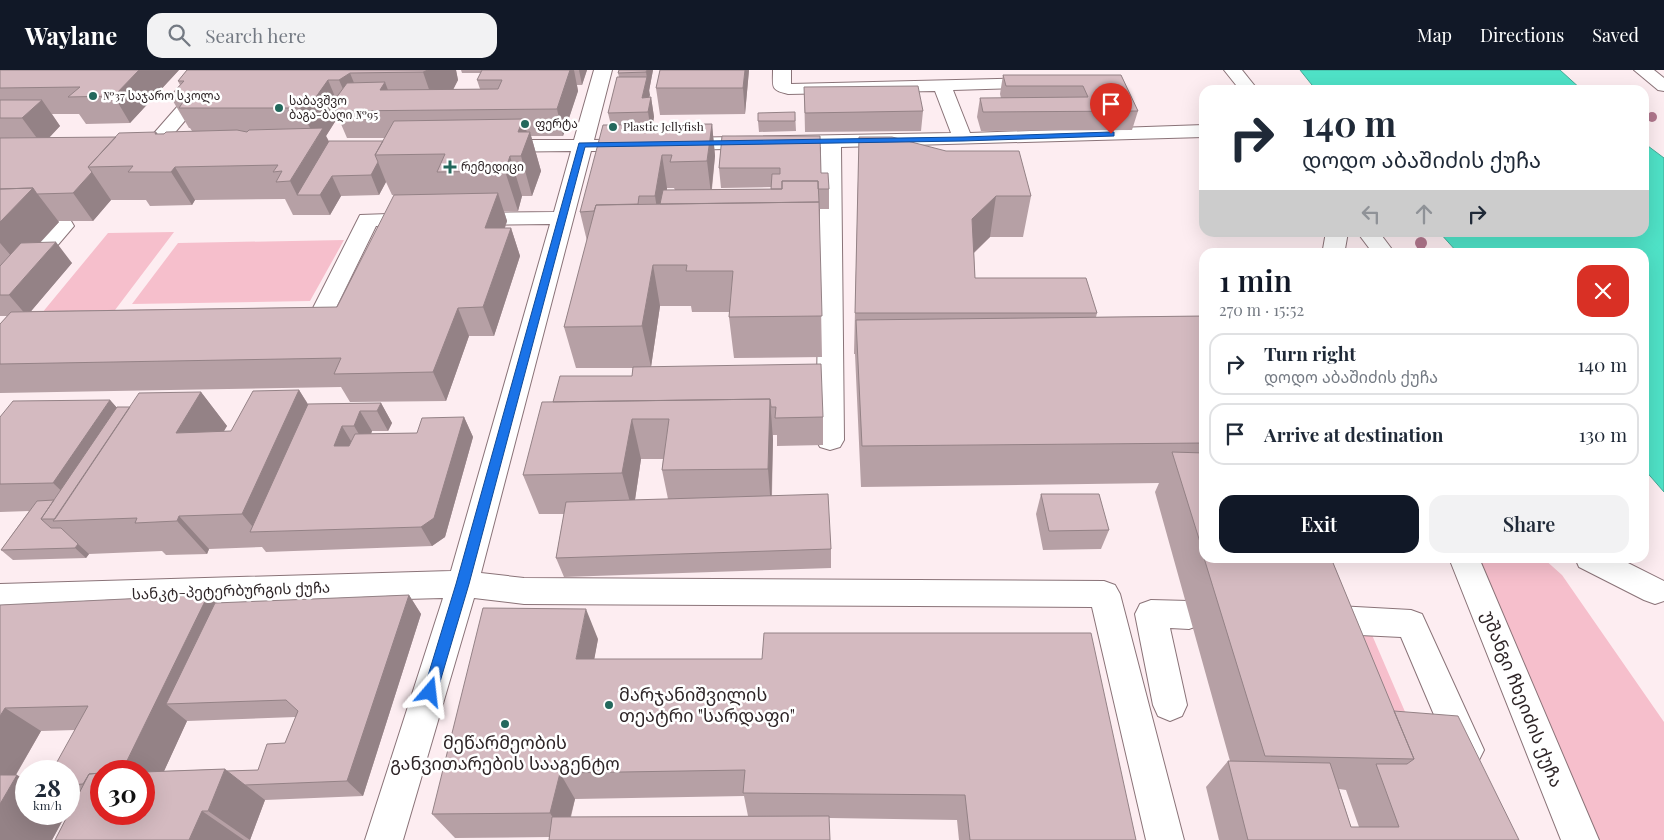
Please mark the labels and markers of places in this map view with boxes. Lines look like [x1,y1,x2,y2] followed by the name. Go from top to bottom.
[1090,83,1132,134] pin
[103,87,220,104] place label: №37 საჯარო სკოლა
[87,90,99,102] marker: №37 საჯარო სკოლა
[289,92,378,123] place label: საბავშვო ბაგა-ბაღი №95
[273,102,285,114] marker: საბავშვო ბაგა-ბაღი №95
[535,115,578,131] place label: ფერტა
[519,118,531,130] marker: ფერტა
[623,118,704,134] place label: Plastic Jellyfish
[607,121,619,133] marker: Plastic Jellyfish
[461,158,524,175] place label: რემედიცი
[443,160,457,174] marker: რემედიცი
[619,682,795,727] place label: მარჯანიშვილის თეატრი "სარდაფი"
[603,699,615,711] marker: მარჯანიშვილის თეატრი "სარდაფი"
[499,718,511,730] marker: მეწარმეობის განვითარების სააგენტო
[390,730,620,775] place label: მეწარმეობის განვითარების სააგენტო

